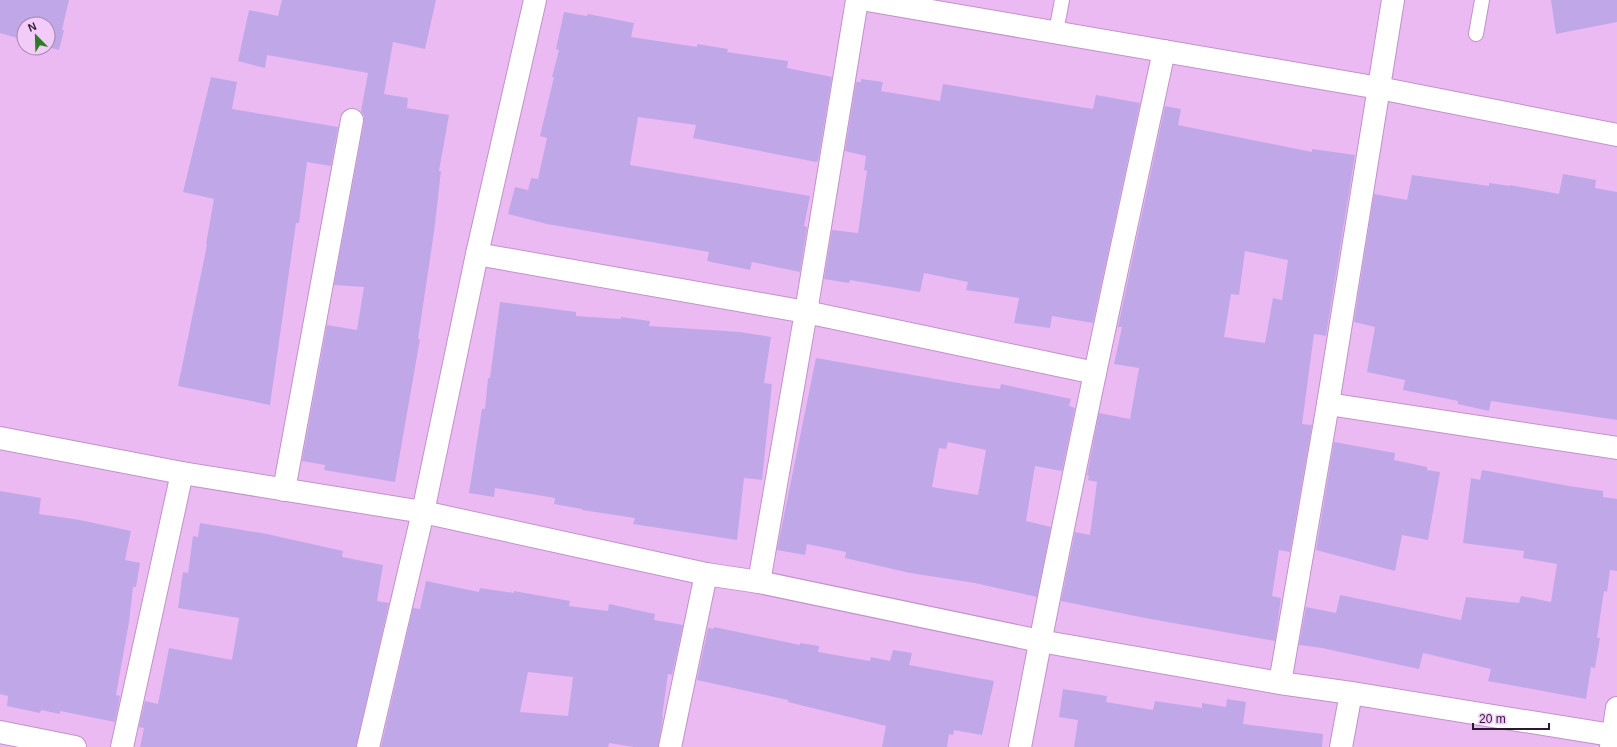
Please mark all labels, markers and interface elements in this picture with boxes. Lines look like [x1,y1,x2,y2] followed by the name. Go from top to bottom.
[16,16,56,56] north arrow
[26,20,38,34] text: N
[1473,705,1549,731] scale bar
[1479,712,1506,726] text: 20 m

